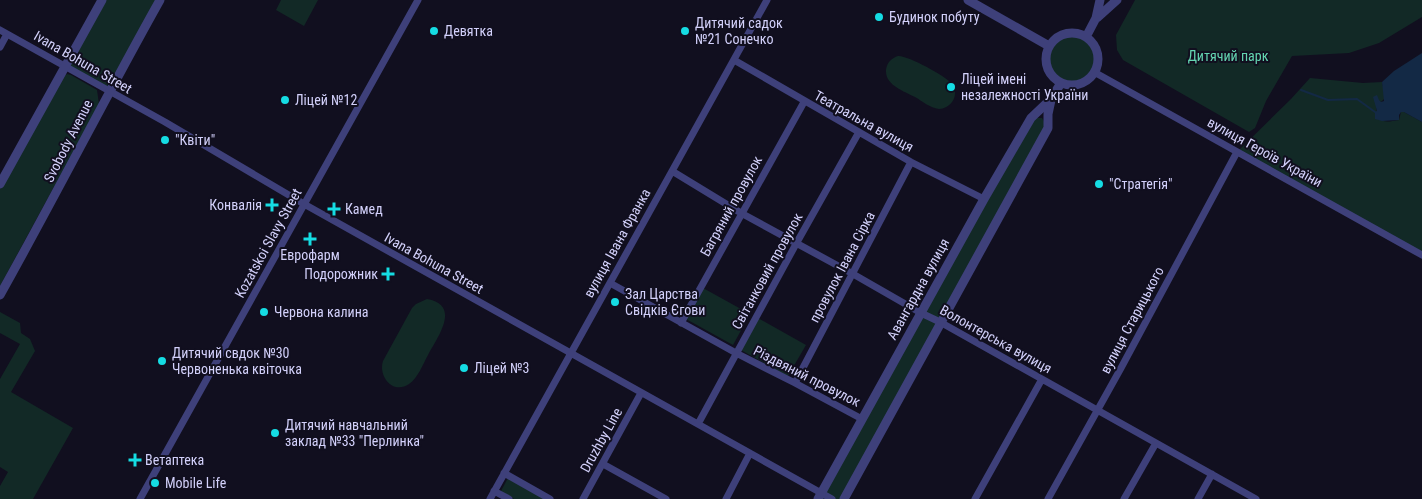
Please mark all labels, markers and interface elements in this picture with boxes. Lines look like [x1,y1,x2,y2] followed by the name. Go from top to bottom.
[889,9,980,25] place label: Будинок побуту
[873,11,885,23] marker: Будинок побуту
[695,15,783,47] place label: Дитячий садок №21 Сонечко
[444,23,493,39] place label: Девятка
[428,25,440,37] marker: Девятка
[679,25,691,37] marker: Дитячий садок №21 Сонечко
[31,27,135,97] street label: Ivana Bohuna Street
[1188,48,1269,64] park label: Дитячий парк
[961,71,1088,103] place label: Ліцей імені незалежності України
[945,81,957,93] marker: Ліцей імені незалежності України
[811,87,917,155] street label: Театральна вулиця
[295,92,357,108] place label: Ліцей №12
[279,94,291,106] marker: Ліцей №12
[40,97,96,185] street label: Svobody Avenue
[1205,114,1325,190] street label: вулиця Героїв України
[175,132,215,148] place label: "Квіти"
[159,134,171,146] marker: "Квіти"
[697,153,765,259] street label: Багряний провулок
[1109,176,1173,192] place label: "Стратегія"
[1093,178,1105,190] marker: "Стратегія"
[231,186,305,300] street label: Kozatskoi Slavy Street
[580,186,654,300] street label: вулиця Івана Франка
[209,197,262,213] place label: Конвалія
[266,199,278,211] marker: Конвалія
[345,201,383,217] place label: Камед
[327,202,341,216] marker: Камед
[806,209,878,325] street label: провулок Івана Сірка
[728,210,806,332] street label: Світанковий провулок
[382,229,486,297] street label: Ivana Bohuna Street
[304,233,316,245] marker: Еврофарм
[884,236,952,342] street label: Авангардна вулиця
[280,247,340,263] place label: Еврофарм
[1097,264,1167,376] street label: вулиця Старицького
[304,266,378,282] place label: Подорожник
[382,268,394,280] marker: Подорожник
[625,286,705,318] place label: Зал Царства Свідків Єгови
[609,296,621,308] marker: Зал Царства Свідків Єгови
[937,302,1055,376] street label: Волонтерська вулиця
[274,304,369,320] place label: Червона калина
[258,306,270,318] marker: Червона калина
[751,342,863,410] street label: Різдвяний провулок
[172,345,302,377] place label: Дитячий свдок №30 Червоненька квіточка
[156,355,168,367] marker: Дитячий свдок №30 Червоненька квіточка
[474,360,529,376] place label: Ліцей №3
[458,362,470,374] marker: Ліцей №3
[577,405,625,475] street label: Druzhby Line
[285,417,424,449] place label: Дитячий навчальний заклад №33 "Перлинка"
[269,427,281,439] marker: Дитячий навчальний заклад №33 "Перлинка"
[145,452,204,468] place label: Ветаптека
[129,454,141,466] marker: Ветаптека
[165,475,227,491] place label: Mobile Life
[149,477,161,489] marker: Mobile Life

